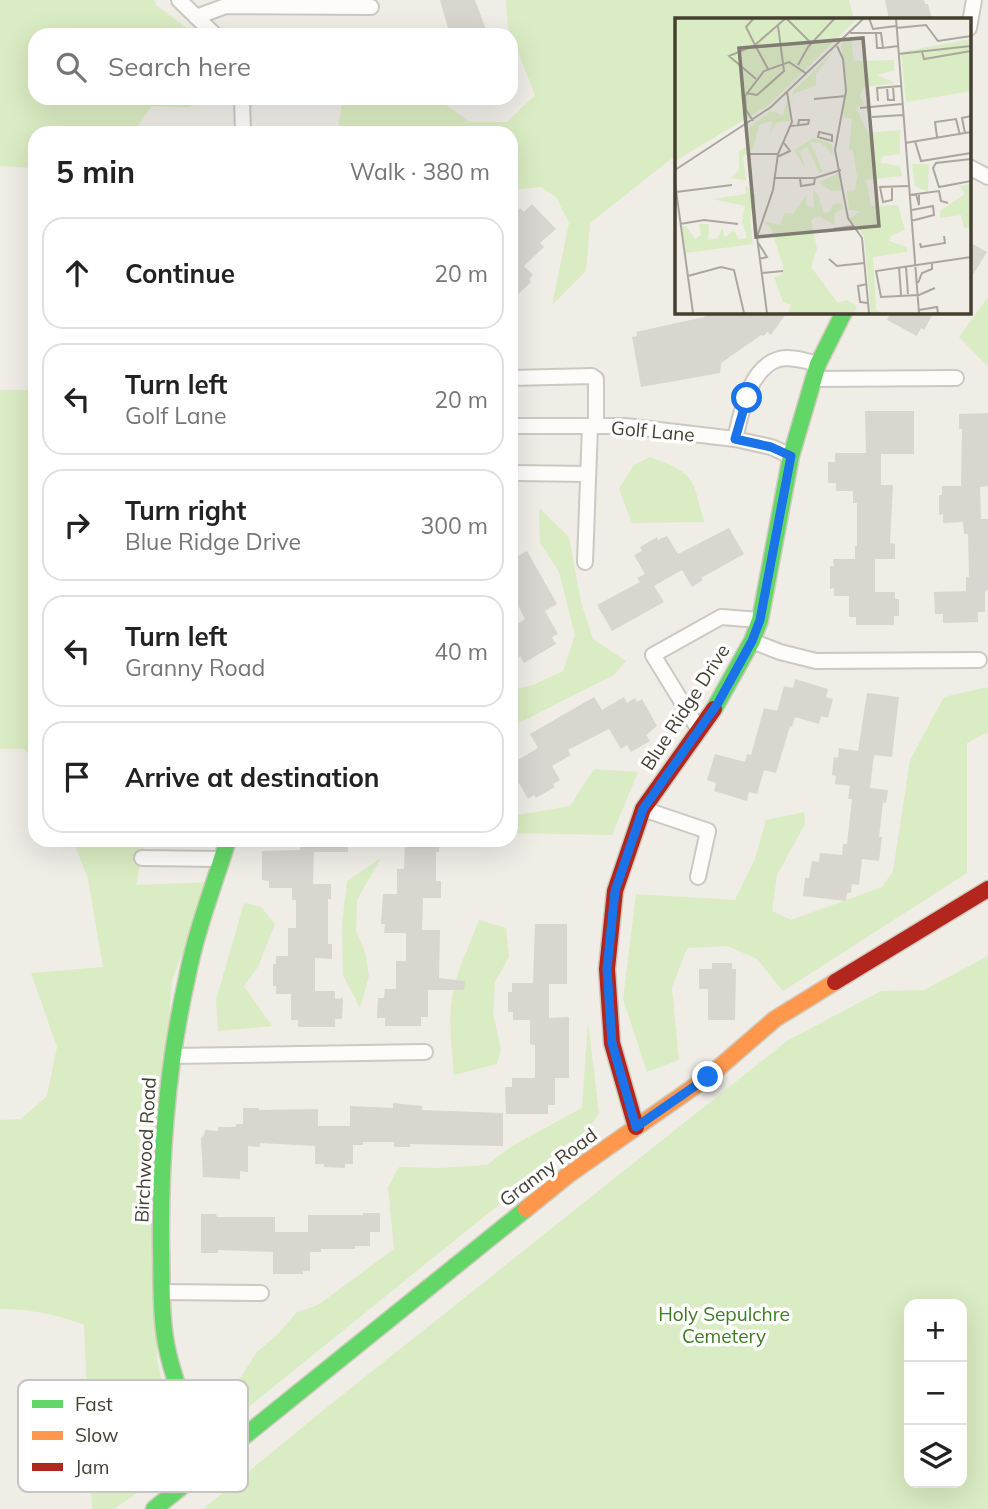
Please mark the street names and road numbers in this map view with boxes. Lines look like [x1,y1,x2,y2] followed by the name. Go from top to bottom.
[610,415,696,447] street label: Golf Lane
[635,639,735,775] street label: Blue Ridge Drive
[129,1077,161,1223] street label: Birchwood Road
[494,1123,602,1211] street label: Granny Road

